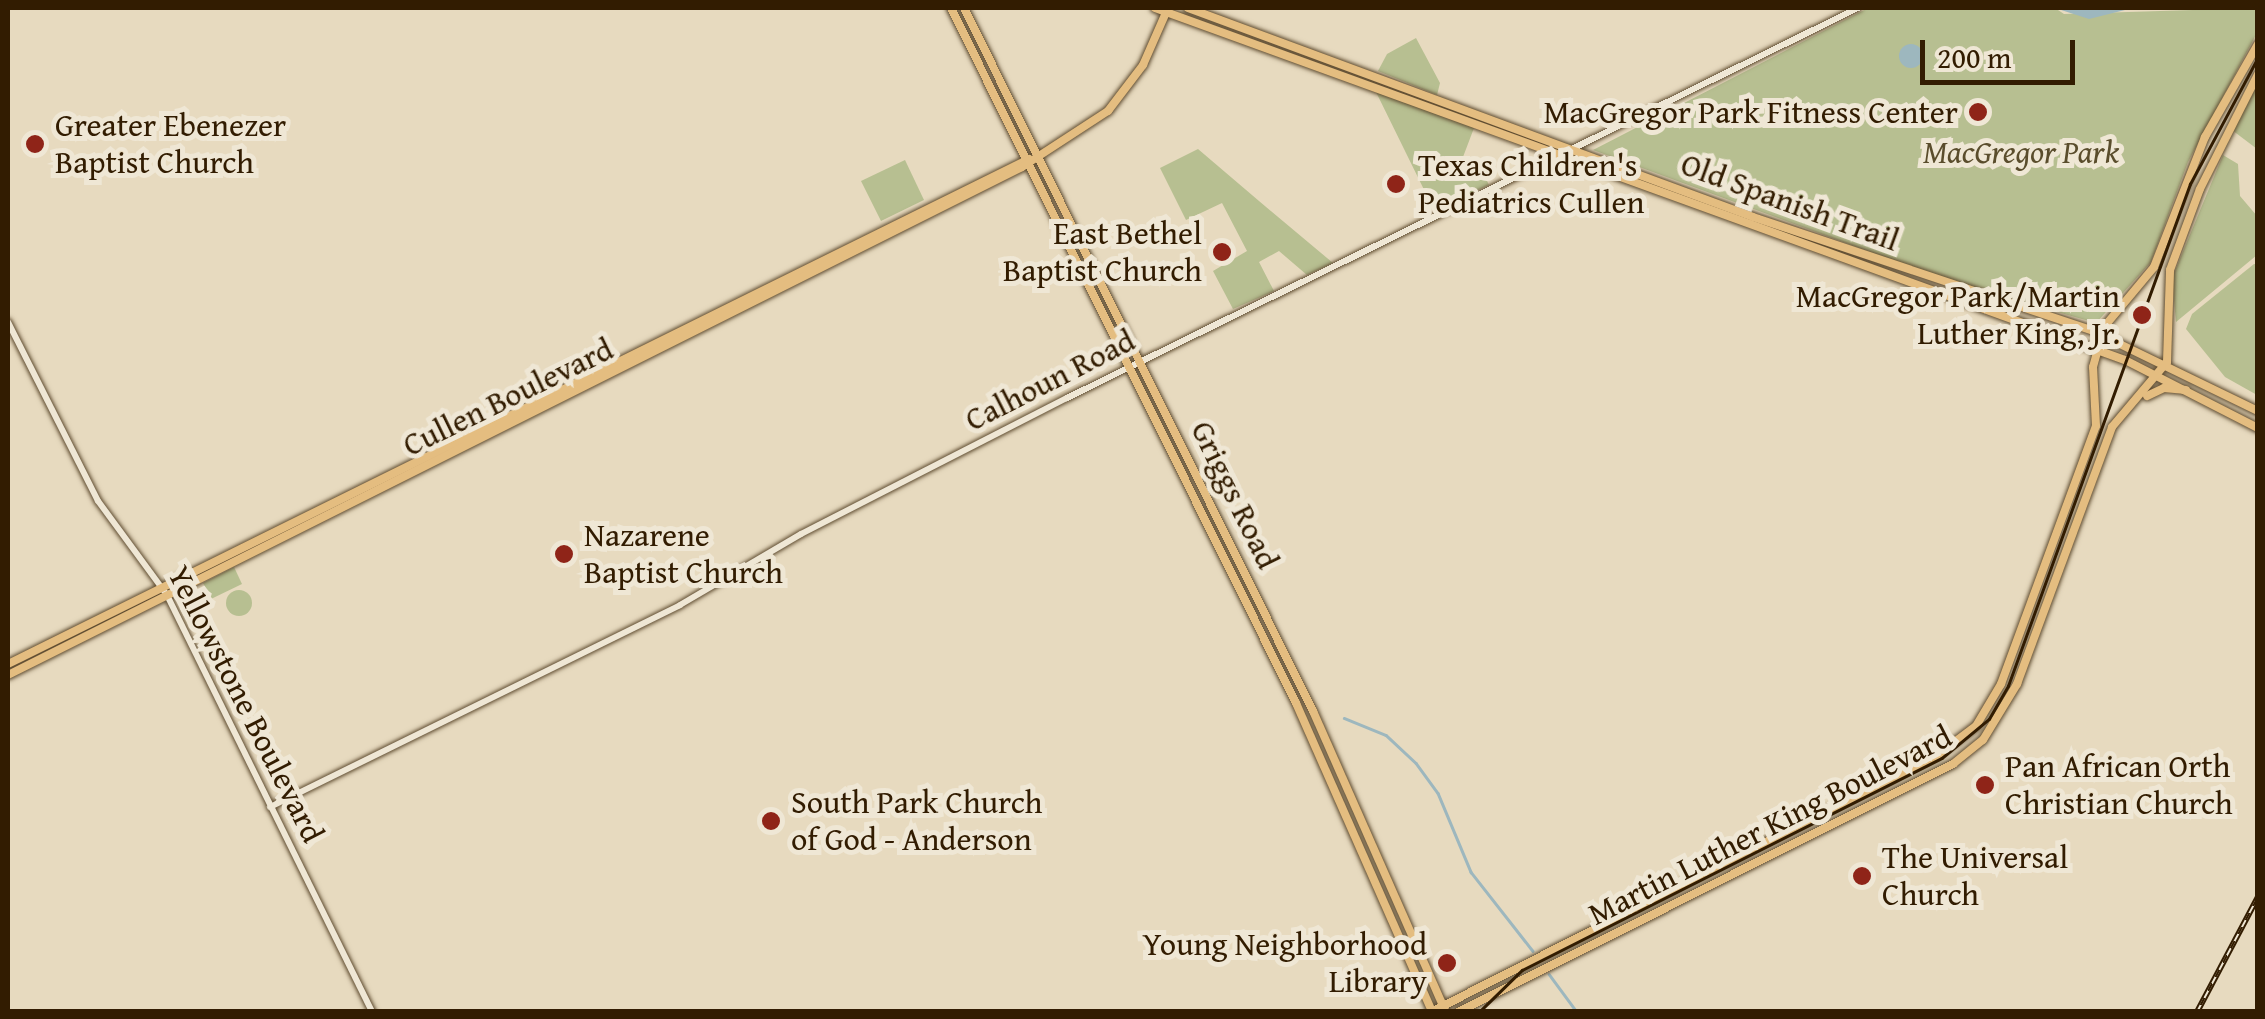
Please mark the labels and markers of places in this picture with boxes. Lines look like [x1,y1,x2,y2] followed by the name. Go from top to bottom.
[1543,93,1958,131] place label: MacGregor Park Fitness Center
[1967,101,1989,123] marker: MacGregor Park Fitness Center
[55,107,286,182] place label: Greater Ebenezer Baptist Church
[24,133,46,155] marker: Greater Ebenezer Baptist Church
[1418,147,1644,222] place label: Texas Children's Pediatrics Cullen
[1383,171,1409,197] marker: Texas Children's Pediatrics Cullen
[1003,215,1202,290] place label: East Bethel Baptist Church
[1211,241,1233,263] marker: East Bethel Baptist Church
[1796,278,2120,353] place label: MacGregor Park/Martin Luther King, Jr.
[2129,302,2155,328] marker: MacGregor Park/Martin Luther King, Jr.
[584,517,783,592] place label: Nazarene Baptist Church
[553,543,575,565] marker: Nazarene Baptist Church
[2005,748,2233,823] place label: Pan African Orth Christian Church
[1974,774,1996,796] marker: Pan African Orth Christian Church
[791,784,1042,859] place label: South Park Church of God - Anderson
[760,810,782,832] marker: South Park Church of God - Anderson
[1882,839,2068,914] place label: The Universal Church
[1851,865,1873,887] marker: The Universal Church
[1142,926,1427,1001] place label: Young Neighborhood Library
[1436,952,1458,974] marker: Young Neighborhood Library

